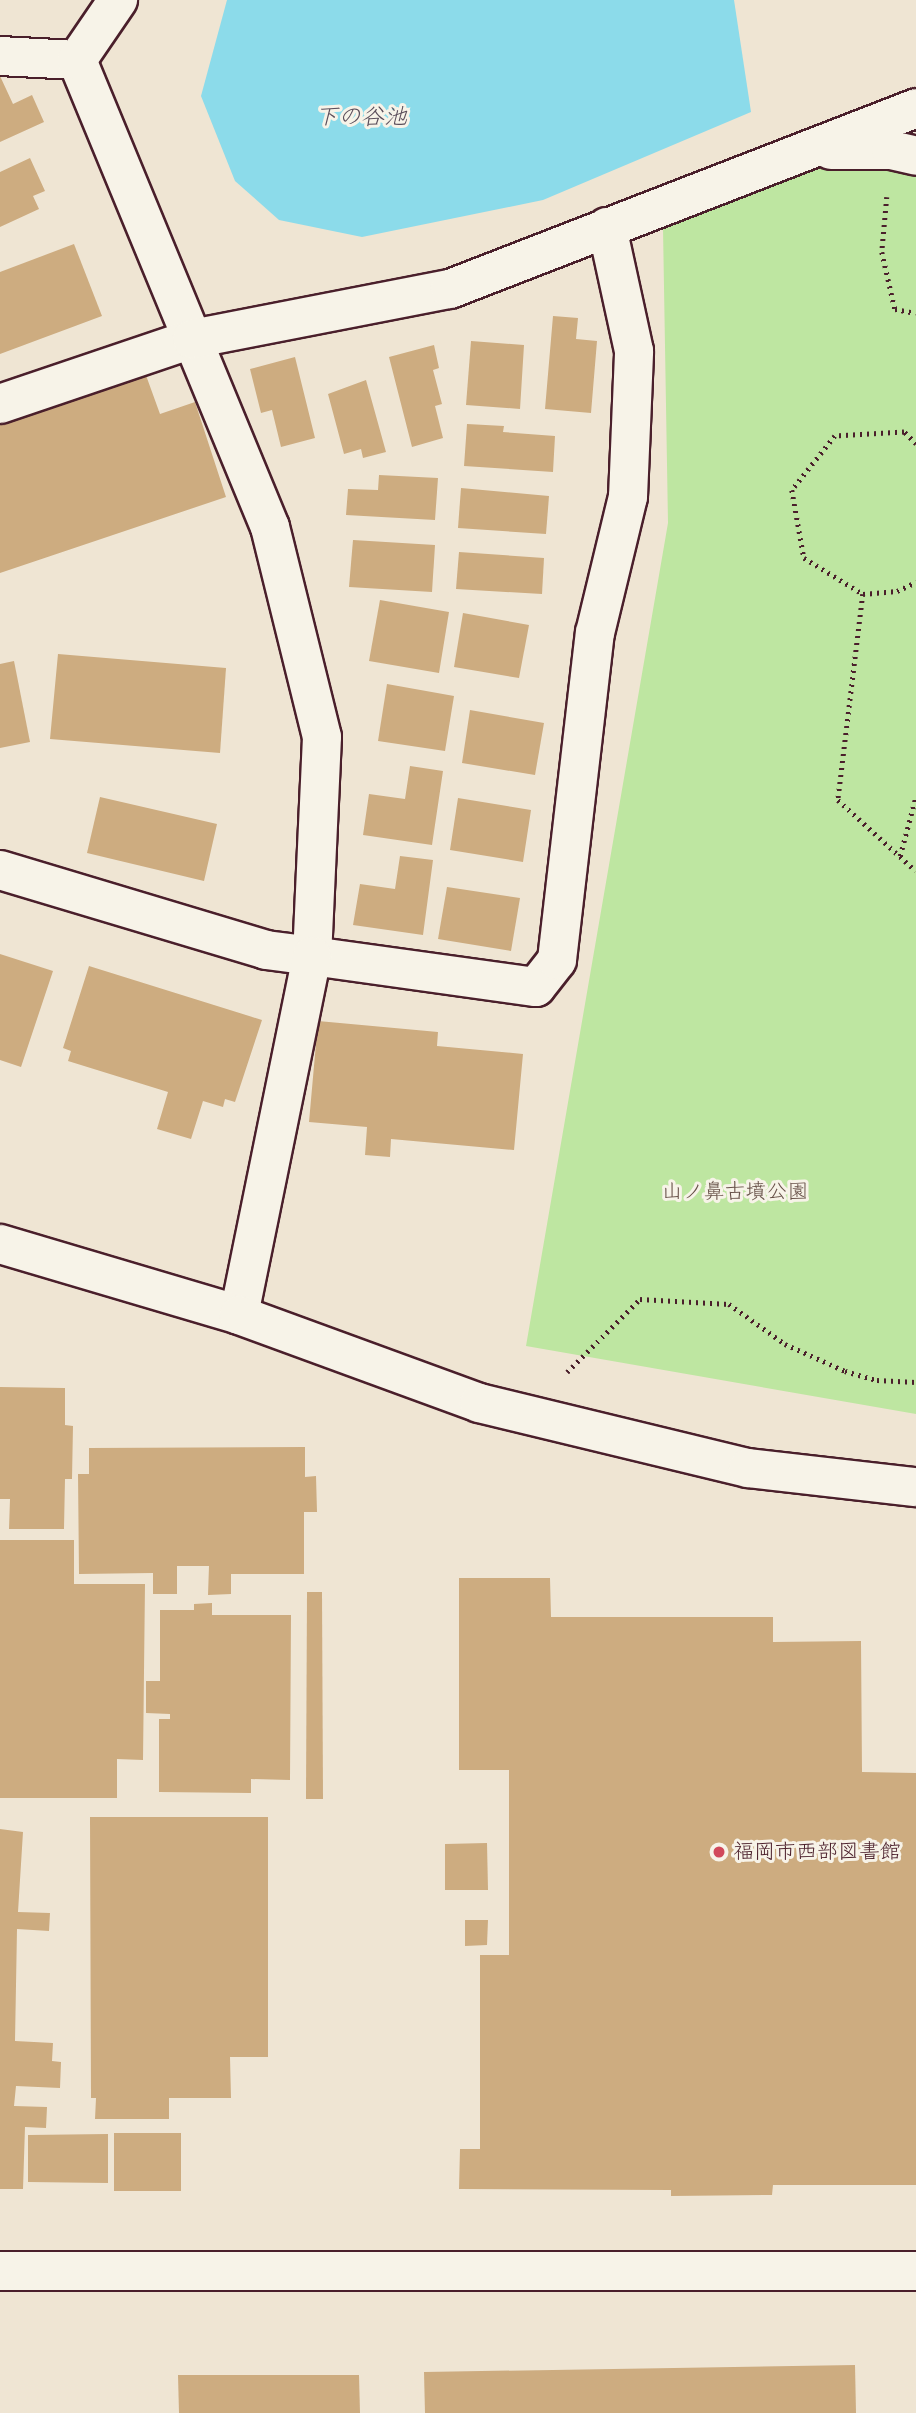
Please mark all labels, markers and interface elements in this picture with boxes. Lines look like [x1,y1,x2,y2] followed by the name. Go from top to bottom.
[315,103,407,131] water label: 下の谷池
[662,1179,808,1205] park label: 山ノ鼻古墳公園
[733,1839,901,1865] place label: 福岡市西部図書館
[711,1844,727,1860] marker: 福岡市西部図書館

